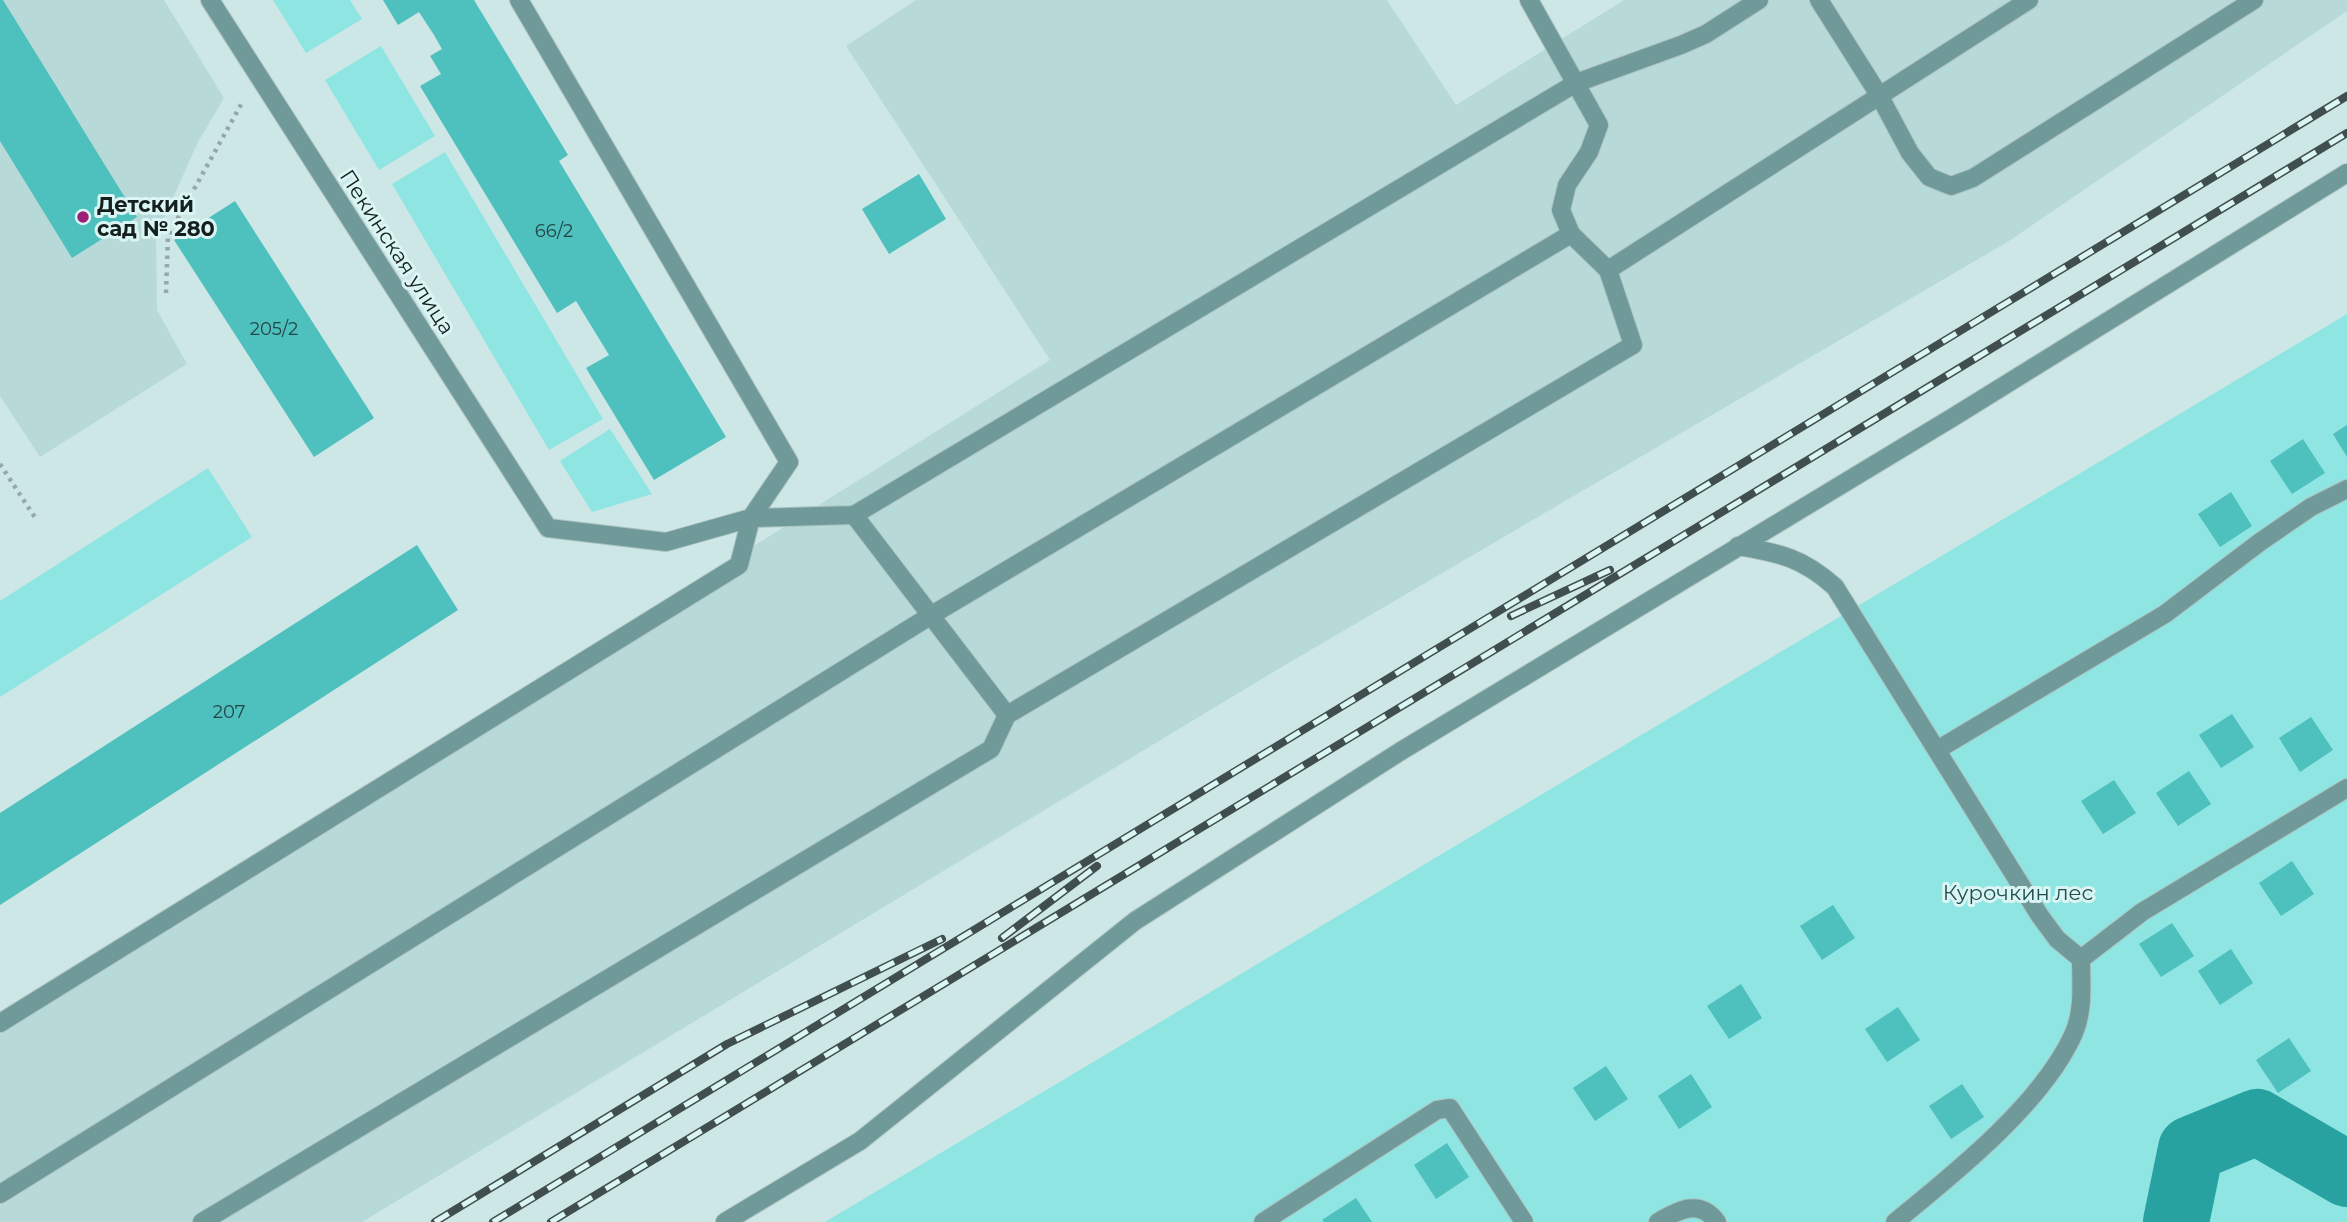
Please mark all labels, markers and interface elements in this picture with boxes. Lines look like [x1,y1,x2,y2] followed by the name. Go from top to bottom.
[335,165,460,339] street label: Пекинская улица
[97,192,215,241] place label: Детский сад № 280
[75,209,91,225] marker: Детский сад № 280
[535,220,573,242] house number: 66/2
[250,318,298,340] house number: 205/2
[213,701,245,723] house number: 207
[1943,880,2094,905] park label: Курочкин лес

